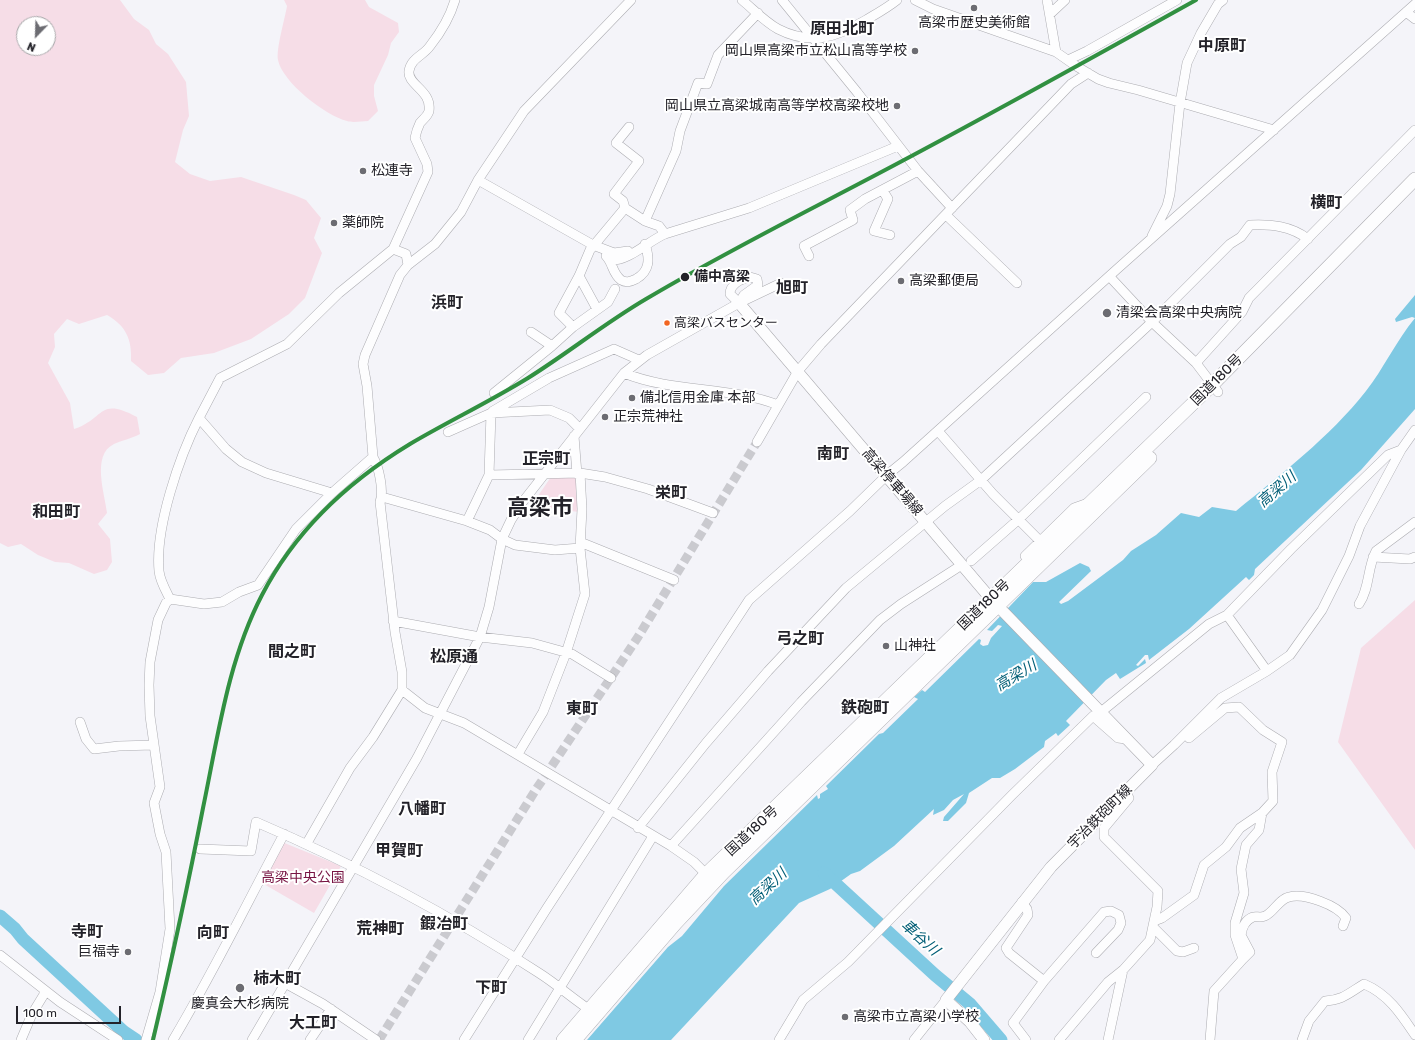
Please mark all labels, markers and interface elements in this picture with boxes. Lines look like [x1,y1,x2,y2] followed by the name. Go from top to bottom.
[969,3,979,13] marker: 高梁市歴史美術館
[918,15,1030,31] place label: 高梁市歴史美術館
[16,16,56,56] north arrow
[810,19,874,39] district label: 原田北町
[1198,36,1246,56] district label: 中原町
[25,39,38,54] text: N
[725,43,907,59] place label: 岡山県高梁市立松山高等学校
[910,46,920,56] marker: 岡山県高梁市立松山高等学校
[665,98,889,114] place label: 岡山県立高梁城南高等学校高梁校地
[892,101,902,111] marker: 岡山県立高梁城南高等学校高梁校地
[371,163,413,179] place label: 松連寺
[358,166,368,176] marker: 松連寺
[1310,193,1342,213] district label: 横町
[342,215,384,231] place label: 薬師院
[329,218,339,228] marker: 薬師院
[694,269,750,285] place label: 備中高梁
[679,271,691,283] marker: 備中高梁
[909,273,979,289] place label: 高梁郵便局
[896,276,906,286] marker: 高梁郵便局
[776,278,808,298] district label: 旭町
[431,293,463,313] district label: 浜町
[1116,305,1242,321] place label: 清梁会高梁中央病院
[1101,307,1113,319] marker: 清梁会高梁中央病院
[674,315,778,331] place label: 高梁バスセンター
[662,318,672,328] marker: 高梁バスセンター
[1188,351,1246,409] street label: 国道180号
[640,390,755,406] place label: 備北信用金庫 本部
[627,393,637,403] marker: 備北信用金庫 本部
[613,409,683,425] place label: 正宗荒神社
[600,412,610,422] marker: 正宗荒神社
[817,444,849,464] district label: 南町
[858,445,926,519] street label: 高梁停車場線
[522,449,570,469] district label: 正宗町
[1254,468,1300,512] water label: 高梁川
[655,483,687,503] district label: 栄町
[507,496,573,522] district label: 高梁市
[32,502,80,522] district label: 和田町
[955,576,1013,634] street label: 国道180号
[776,629,824,649] district label: 弓之町
[894,638,936,654] place label: 山神社
[881,641,891,651] marker: 山神社
[268,642,316,662] district label: 間之町
[430,647,478,667] district label: 松原通
[992,657,1040,695] water label: 高梁川
[841,698,889,718] district label: 鉄砲町
[566,699,598,719] district label: 東町
[1064,781,1136,853] street label: 宇治鉄砲町線
[398,799,446,819] district label: 八幡町
[722,802,782,860] street label: 国道180号
[375,841,423,861] district label: 甲賀町
[745,865,791,909] water label: 高梁川
[261,870,345,886] park label: 高梁中央公園
[420,914,468,934] district label: 鍜冶町
[897,916,943,960] water label: 車谷川
[356,919,404,939] district label: 荒神町
[71,922,103,942] district label: 寺町
[197,923,229,943] district label: 向町
[78,944,120,960] place label: 巨福寺
[123,947,133,957] marker: 巨福寺
[253,969,301,989] district label: 柿木町
[475,978,507,998] district label: 下町
[234,982,246,994] marker: 慶真会大杉病院
[191,996,289,1012] place label: 慶真会大杉病院
[18,998,123,1024] scale bar
[23,1006,57,1020] text: 100 m
[853,1009,979,1025] place label: 高梁市立高梁小学校
[840,1012,850,1022] marker: 高梁市立高梁小学校
[289,1013,337,1033] district label: 大工町

